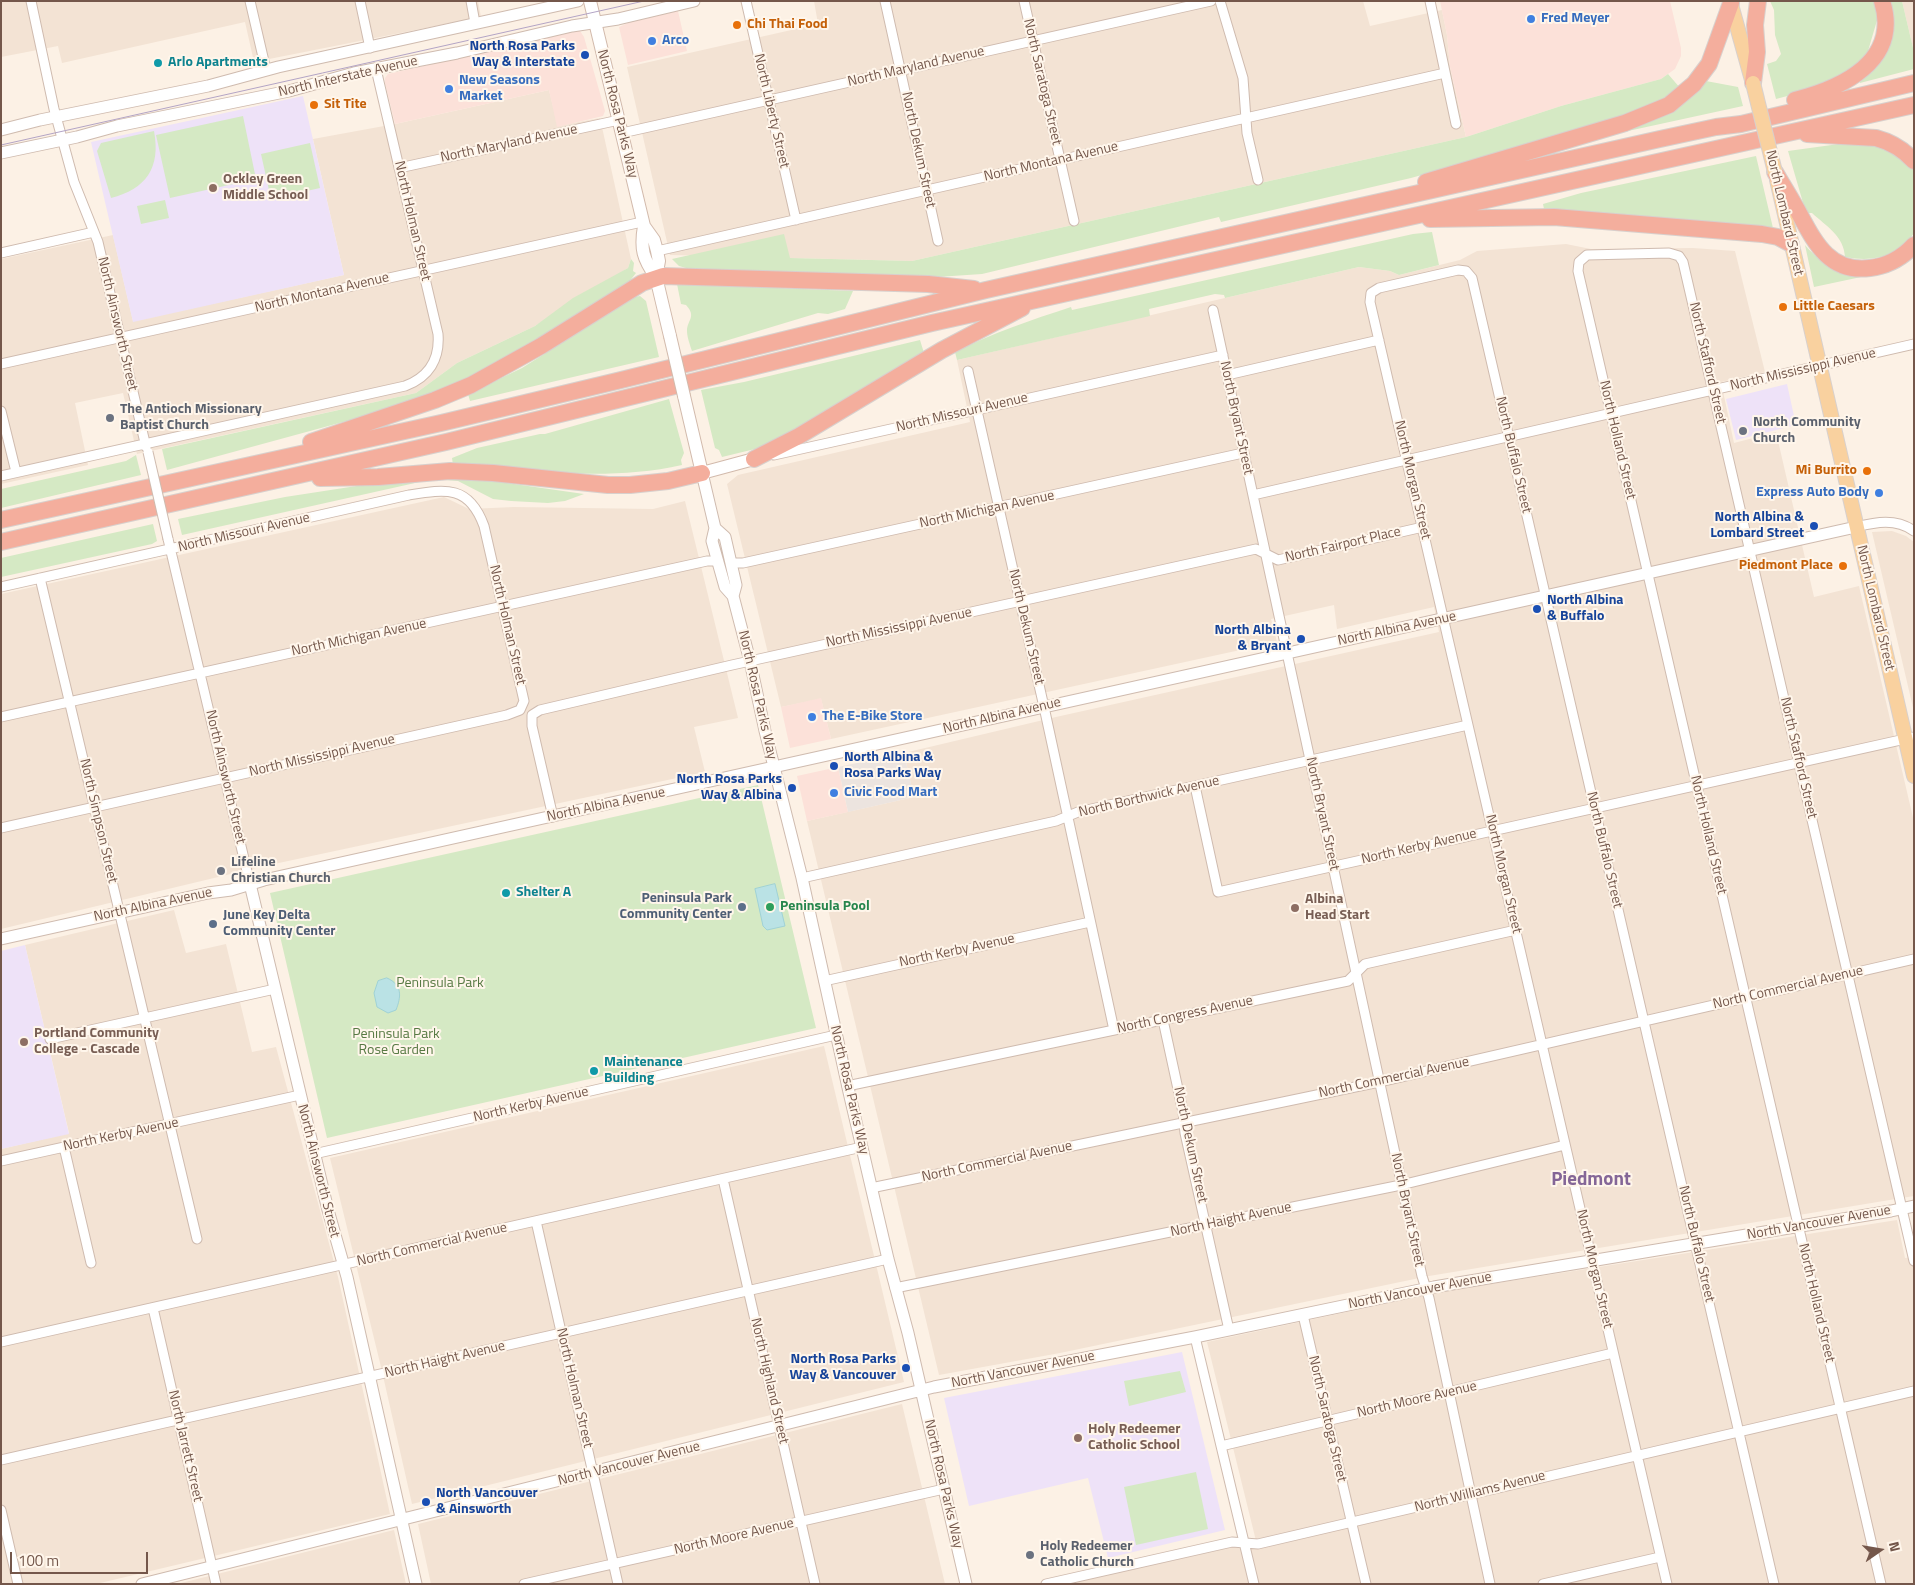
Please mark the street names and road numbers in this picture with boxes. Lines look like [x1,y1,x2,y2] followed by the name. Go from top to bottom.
[1019,17,1065,147] street label: North Saratoga Street
[846,43,986,91] street label: North Maryland Avenue
[593,48,641,180] street label: North Rosa Parks Way
[750,52,792,170] street label: North Liberty Street
[277,53,419,101] street label: North Interstate Avenue
[897,90,939,210] street label: North Dekum Street
[439,121,579,167] street label: North Maryland Avenue
[982,138,1120,186] street label: North Montana Avenue
[1761,149,1807,277] street label: North Lombard Street
[390,159,434,283] street label: North Holman Street
[93,255,141,393] street label: North Ainsworth Street
[253,269,391,317] street label: North Montana Avenue
[1685,301,1729,425] street label: North Stafford Street
[1729,345,1877,395] street label: North Mississippi Avenue
[1216,360,1256,476] street label: North Bryant Street
[1595,379,1639,501] street label: North Holland Street
[895,390,1029,436] street label: North Missouri Avenue
[1491,395,1535,515] street label: North Buffalo Street
[1390,419,1434,541] street label: North Morgan Street
[918,488,1056,532] street label: North Michigan Avenue
[177,510,311,556] street label: North Missouri Avenue
[1284,524,1402,566] street label: North Fairport Place
[1852,544,1898,672] street label: North Lombard Street
[485,563,529,687] street label: North Holman Street
[1005,567,1047,687] street label: North Dekum Street
[824,604,974,652] street label: North Mississippi Avenue
[1336,608,1458,650] street label: North Albina Avenue
[290,616,428,660] street label: North Michigan Avenue
[734,629,780,761] street label: North Rosa Parks Way
[941,694,1063,738] street label: North Albina Avenue
[1776,696,1820,820] street label: North Stafford Street
[201,708,249,846] street label: North Ainsworth Street
[248,731,396,781] street label: North Mississippi Avenue
[1302,756,1342,872] street label: North Bryant Street
[75,757,121,885] street label: North Simpson Street
[1077,773,1221,821] street label: North Borthwick Avenue
[1686,774,1730,896] street label: North Holland Street
[545,784,667,826] street label: North Albina Avenue
[1582,790,1626,910] street label: North Buffalo Street
[1481,813,1525,935] street label: North Morgan Street
[1360,826,1478,868] street label: North Kerby Avenue
[92,884,214,926] street label: North Albina Avenue
[898,931,1016,971] street label: North Kerby Avenue
[1711,963,1865,1013] street label: North Commercial Avenue
[1116,992,1254,1038] street label: North Congress Avenue
[826,1024,872,1156] street label: North Rosa Parks Way
[1317,1054,1471,1102] street label: North Commercial Avenue
[472,1084,590,1126] street label: North Kerby Avenue
[1169,1085,1211,1205] street label: North Dekum Street
[293,1103,343,1239] street label: North Ainsworth Street
[62,1115,180,1155] street label: North Kerby Avenue
[920,1138,1074,1186] street label: North Commercial Avenue
[1387,1152,1427,1268] street label: North Bryant Street
[1674,1184,1718,1304] street label: North Buffalo Street
[1169,1199,1293,1241] street label: North Haight Avenue
[1746,1202,1892,1244] street label: North Vancouver Avenue
[1572,1208,1616,1330] street label: North Morgan Street
[355,1220,509,1270] street label: North Commercial Avenue
[1794,1242,1838,1364] street label: North Holland Street
[1347,1269,1493,1313] street label: North Vancouver Avenue
[746,1316,792,1446] street label: North Highland Street
[552,1326,596,1450] street label: North Holman Street
[383,1338,507,1382] street label: North Haight Avenue
[950,1348,1096,1392] street label: North Vancouver Avenue
[1304,1354,1350,1484] street label: North Saratoga Street
[1356,1378,1478,1422] street label: North Moore Avenue
[164,1389,206,1503] street label: North Jarrett Street
[920,1418,966,1550] street label: North Rosa Parks Way
[556,1438,702,1490] street label: North Vancouver Avenue
[1413,1468,1547,1516] street label: North Williams Avenue
[673,1515,795,1559] street label: North Moore Avenue

